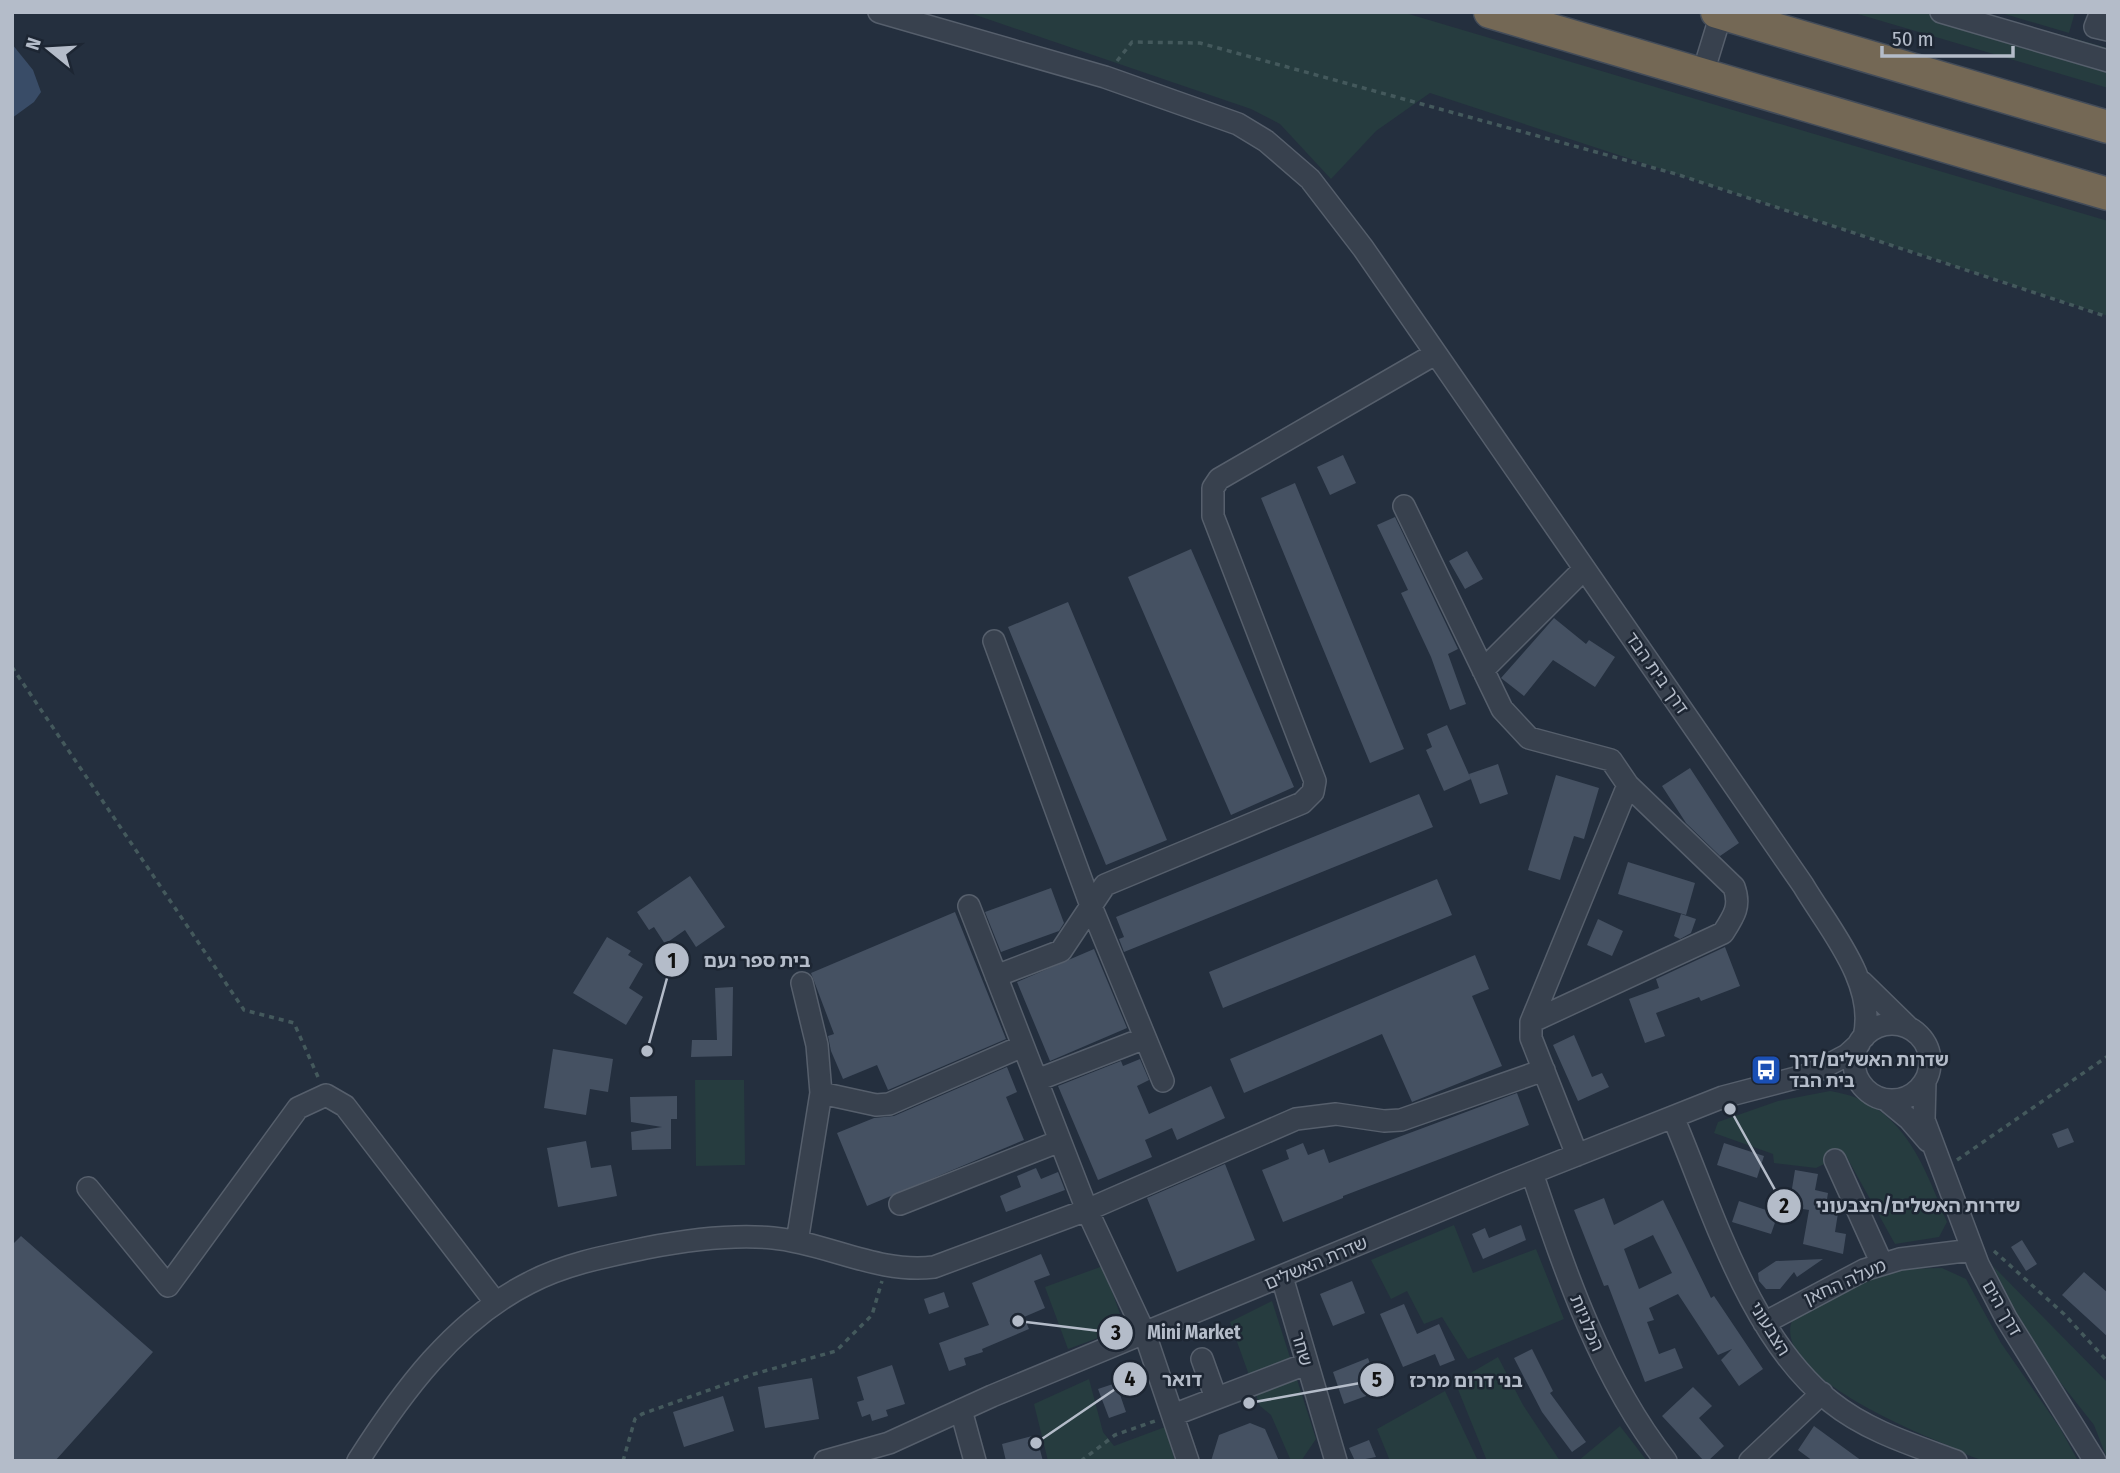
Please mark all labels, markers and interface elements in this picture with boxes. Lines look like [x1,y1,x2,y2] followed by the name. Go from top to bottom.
[14,14,84,84] north arrow
[1882,14,2013,58] scale bar
[1892,26,1934,52] text: 50 m
[21,35,46,53] text: N
[1621,628,1693,718] street label: דרך בית הבד
[654,940,824,980] callout: בית ספר נעם
[668,948,676,974] text: 1
[704,949,810,972] text: בית ספר נעם
[1789,1049,1949,1092] place label: שדרות האשלים/דרך בית הבד
[1749,1053,1783,1087] bus stop icon: שדרות האשלים/דרך בית הבד
[1767,1186,2035,1226] callout: שדרות האשלים/הצבעוני
[1778,1193,1789,1219] text: 2
[1816,1194,2020,1217] text: שדרות האשלים/הצבעוני
[1261,1231,1371,1295] street label: שדרת האשלים
[1800,1254,1890,1310] street label: מעלה החאן
[1977,1276,2027,1340] street label: דרך הים
[1565,1291,1609,1355] street label: הכלניות
[1745,1298,1795,1360] street label: הצבעוני
[1098,1313,1254,1353] callout: Mini Market
[1110,1320,1121,1346] text: 3
[1147,1321,1241,1344] text: Mini Market
[1287,1329,1317,1369] street label: שחר
[1113,1359,1216,1399] callout: דואר
[1360,1360,1536,1400] callout: בני דרום מרכז
[1125,1366,1136,1392] text: 4
[1372,1367,1382,1393] text: 5
[1162,1368,1202,1391] text: דואר
[1409,1369,1523,1392] text: בני דרום מרכז

